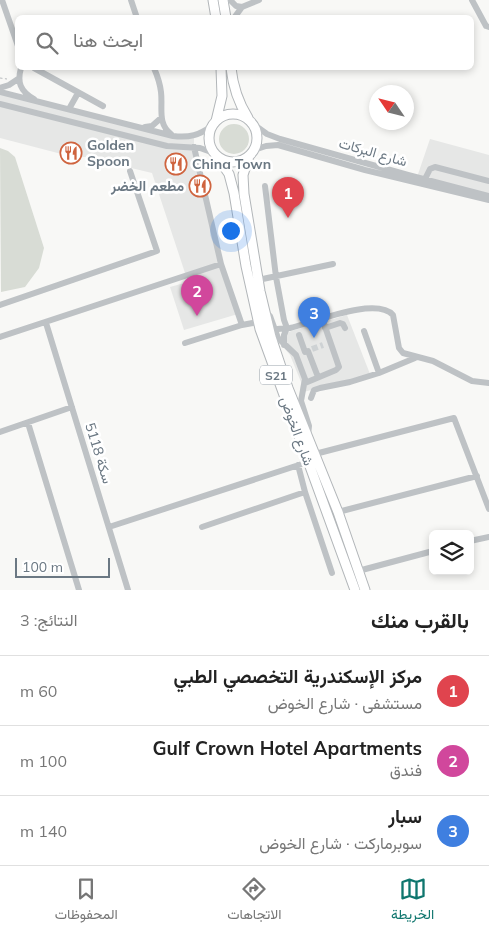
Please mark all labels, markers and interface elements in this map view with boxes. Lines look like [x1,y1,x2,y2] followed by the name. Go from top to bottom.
[15,15,474,70] search box
[73,28,143,52] text: ابحث هنا
[33,29,61,57] icon: search
[369,85,414,130] north arrow
[336,134,409,172] street label: شارع البركات
[87,136,134,170] place label: Golden Spoon
[59,141,83,165] restaurant icon: Golden Spoon
[164,152,188,176] restaurant icon: China Town
[192,155,271,173] place label: China Town
[188,174,212,198] restaurant icon: مطعم الخضر
[110,177,184,195] place label: مطعم الخضر
[272,177,304,218] pin: 1
[218,218,244,244] your location
[181,275,213,316] pin: 2
[298,297,330,338] pin: 3
[260,366,292,384] road number: S21
[274,394,318,469] street label: شارع الخوض
[81,420,117,486] street label: سكة 5118
[429,530,474,575] map controls
[429,530,474,575] button: layers
[15,555,110,578] scale bar
[22,558,63,576] text: 100 m
[371,607,469,633] text: بالقرب منك
[20,610,77,630] text: النتائج: 3
[173,664,422,688] text: مركز الإسكندرية التخصصي الطبي
[20,681,57,701] text: 60 m
[448,681,458,701] text: 1
[268,693,422,713] text: مستشفى · شارع الخوض
[152,736,422,760] text: Gulf Crown Hotel Apartments
[20,751,67,771] text: 100 m
[448,751,458,771] text: 2
[390,760,422,780] text: فندق
[388,804,422,828] text: سبار
[20,821,67,841] text: 140 m
[448,821,458,841] text: 3
[259,833,422,853] text: سوبرماركت · شارع الخوض
[55,875,118,927] tab: المحفوظات
[227,875,282,927] tab: الاتجاهات
[391,875,434,927] tab: الخريطة

